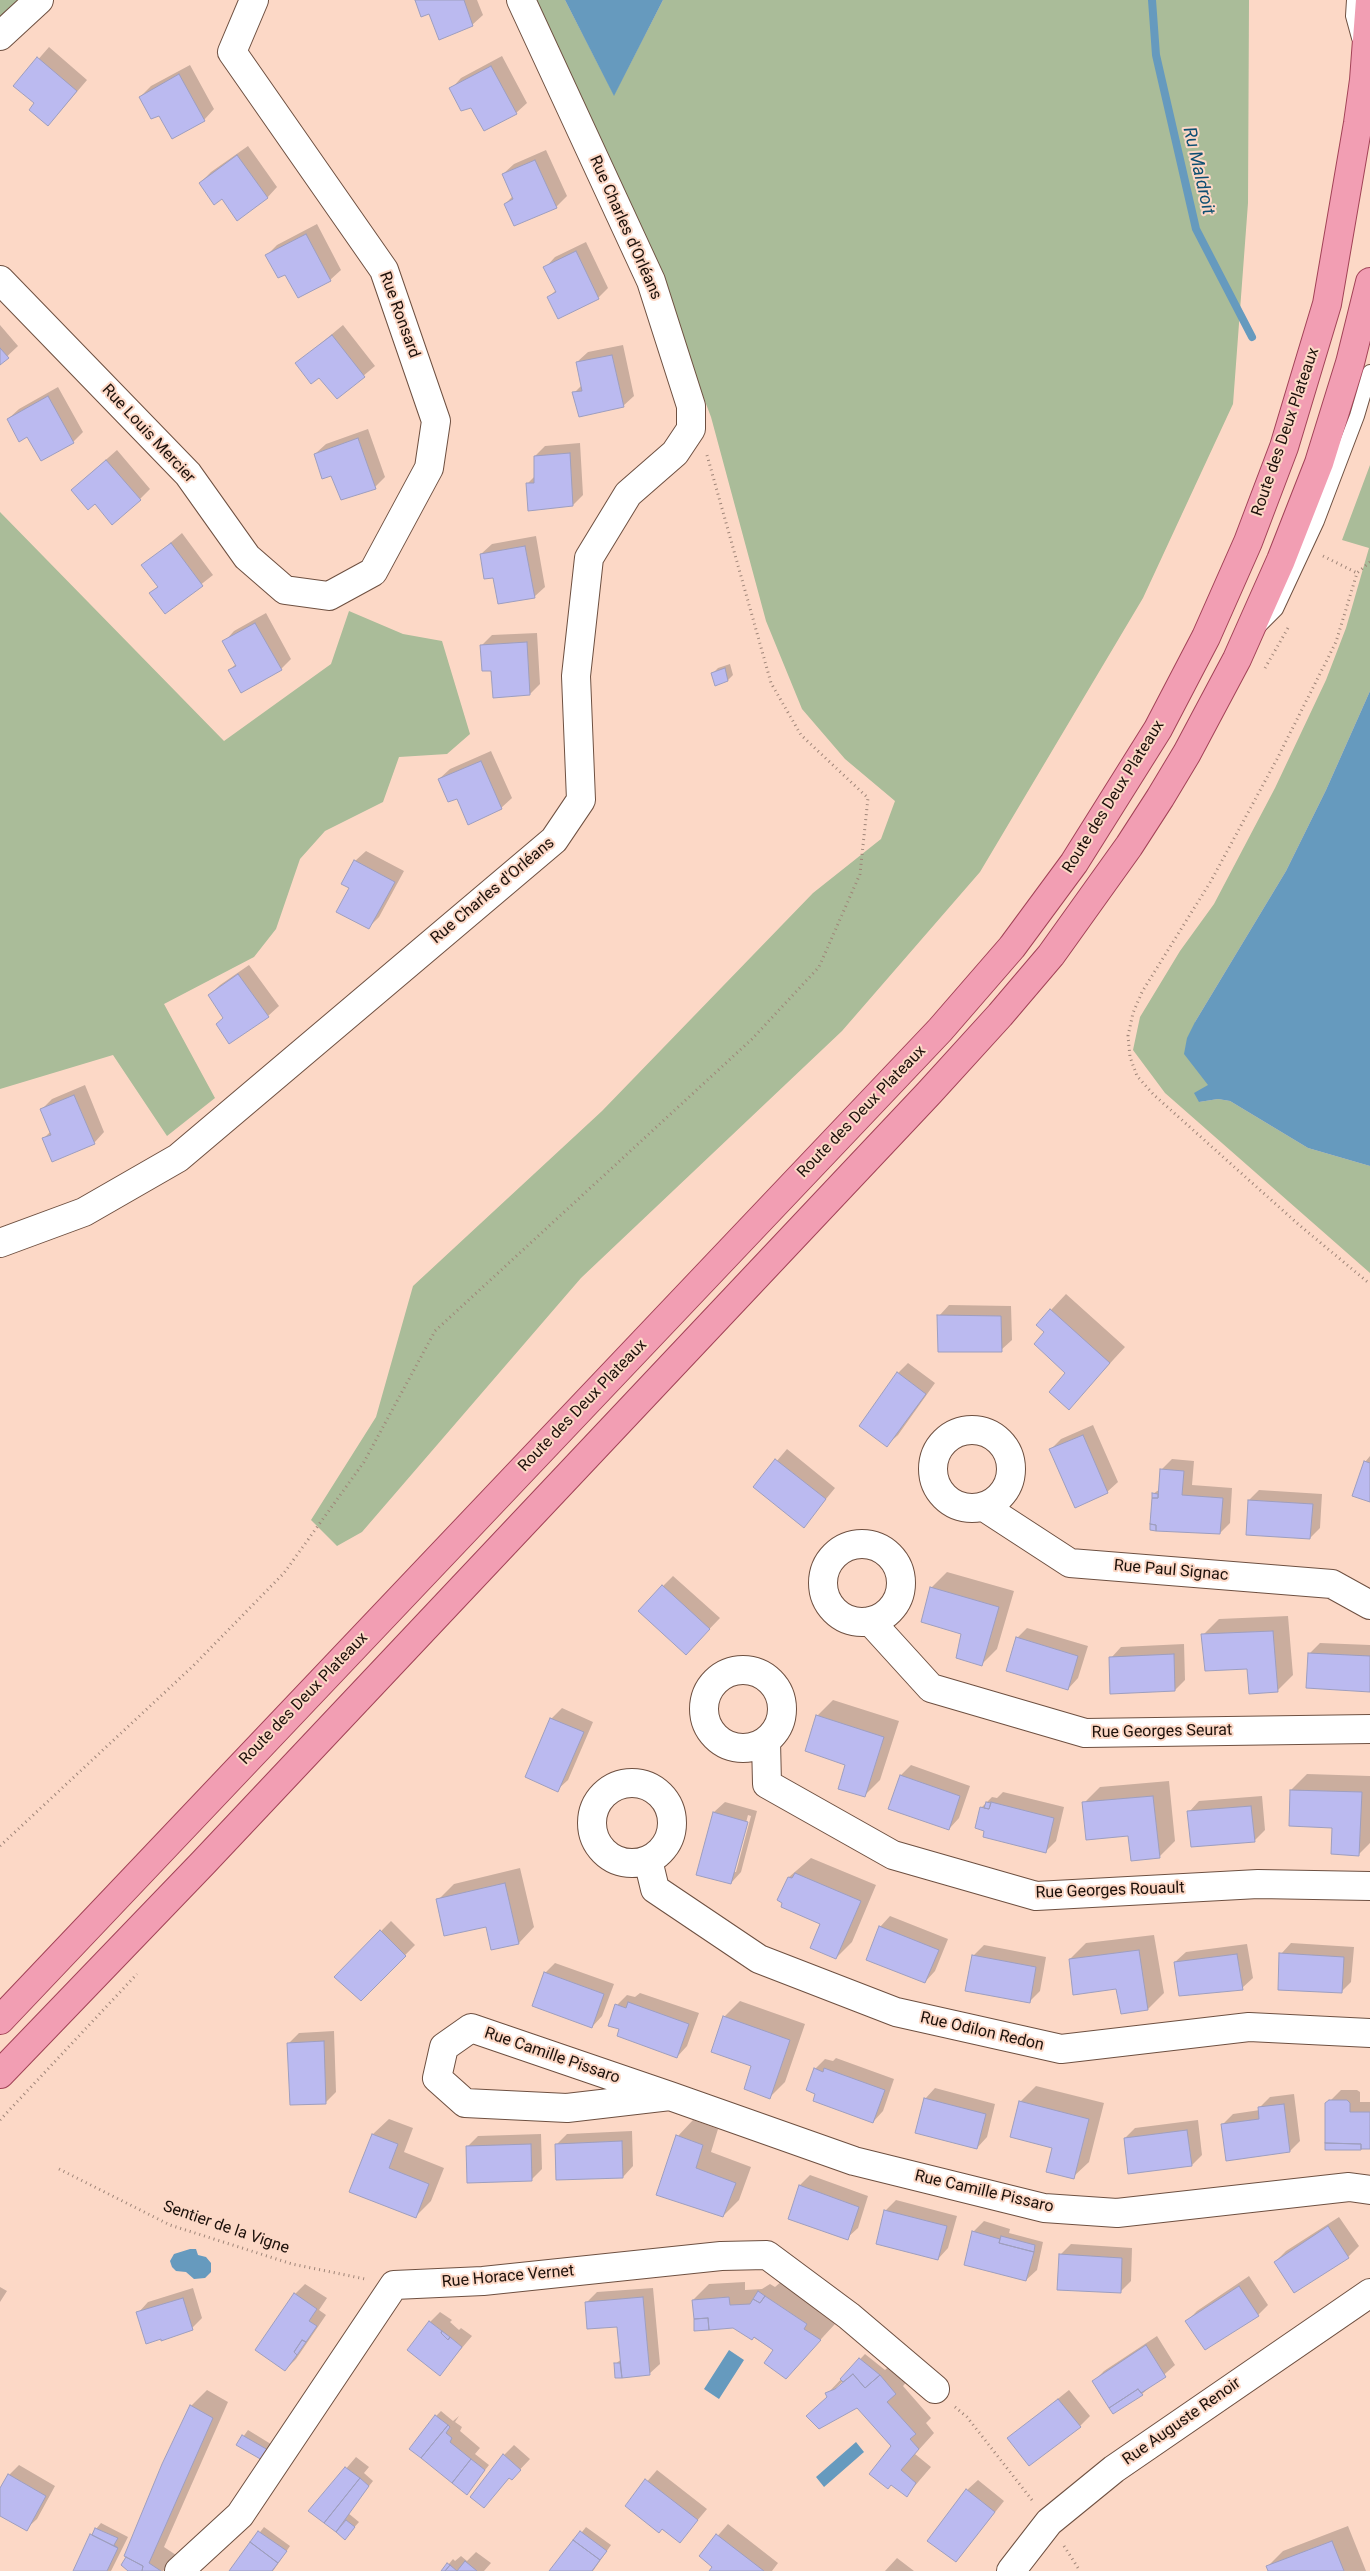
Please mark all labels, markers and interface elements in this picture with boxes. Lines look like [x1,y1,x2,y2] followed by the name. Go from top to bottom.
[1177,125,1219,217] water label: Ru Maldroit
[585,153,665,303] street label: Rue Charles d'Orléans
[375,269,423,361] street label: Rue Ronsard
[1248,345,1324,519] street label: Route des Deux Plateaux
[97,381,199,487] street label: Rue Louis Mercier
[1059,717,1169,877] street label: Route des Deux Plateaux
[427,834,559,948] street label: Rue Charles d'Orléans
[794,1042,930,1182] street label: Route des Deux Plateaux
[515,1336,651,1476] street label: Route des Deux Plateaux
[1113,1556,1229,1586] street label: Rue Paul Signac
[236,1629,372,1769] street label: Route des Deux Plateaux
[1092,1721,1232,1743] street label: Rue Georges Seurat
[1035,1879,1185,1903] street label: Rue Georges Rouault
[918,2008,1046,2056] street label: Rue Odilon Redon
[482,2024,622,2088] street label: Rue Camille Pissaro
[913,2167,1055,2217] street label: Rue Camille Pissaro
[160,2197,292,2259] street label: Sentier de la Vigne
[441,2262,575,2292] street label: Rue Horace Vernet
[1119,2374,1245,2470] street label: Rue Auguste Renoir

